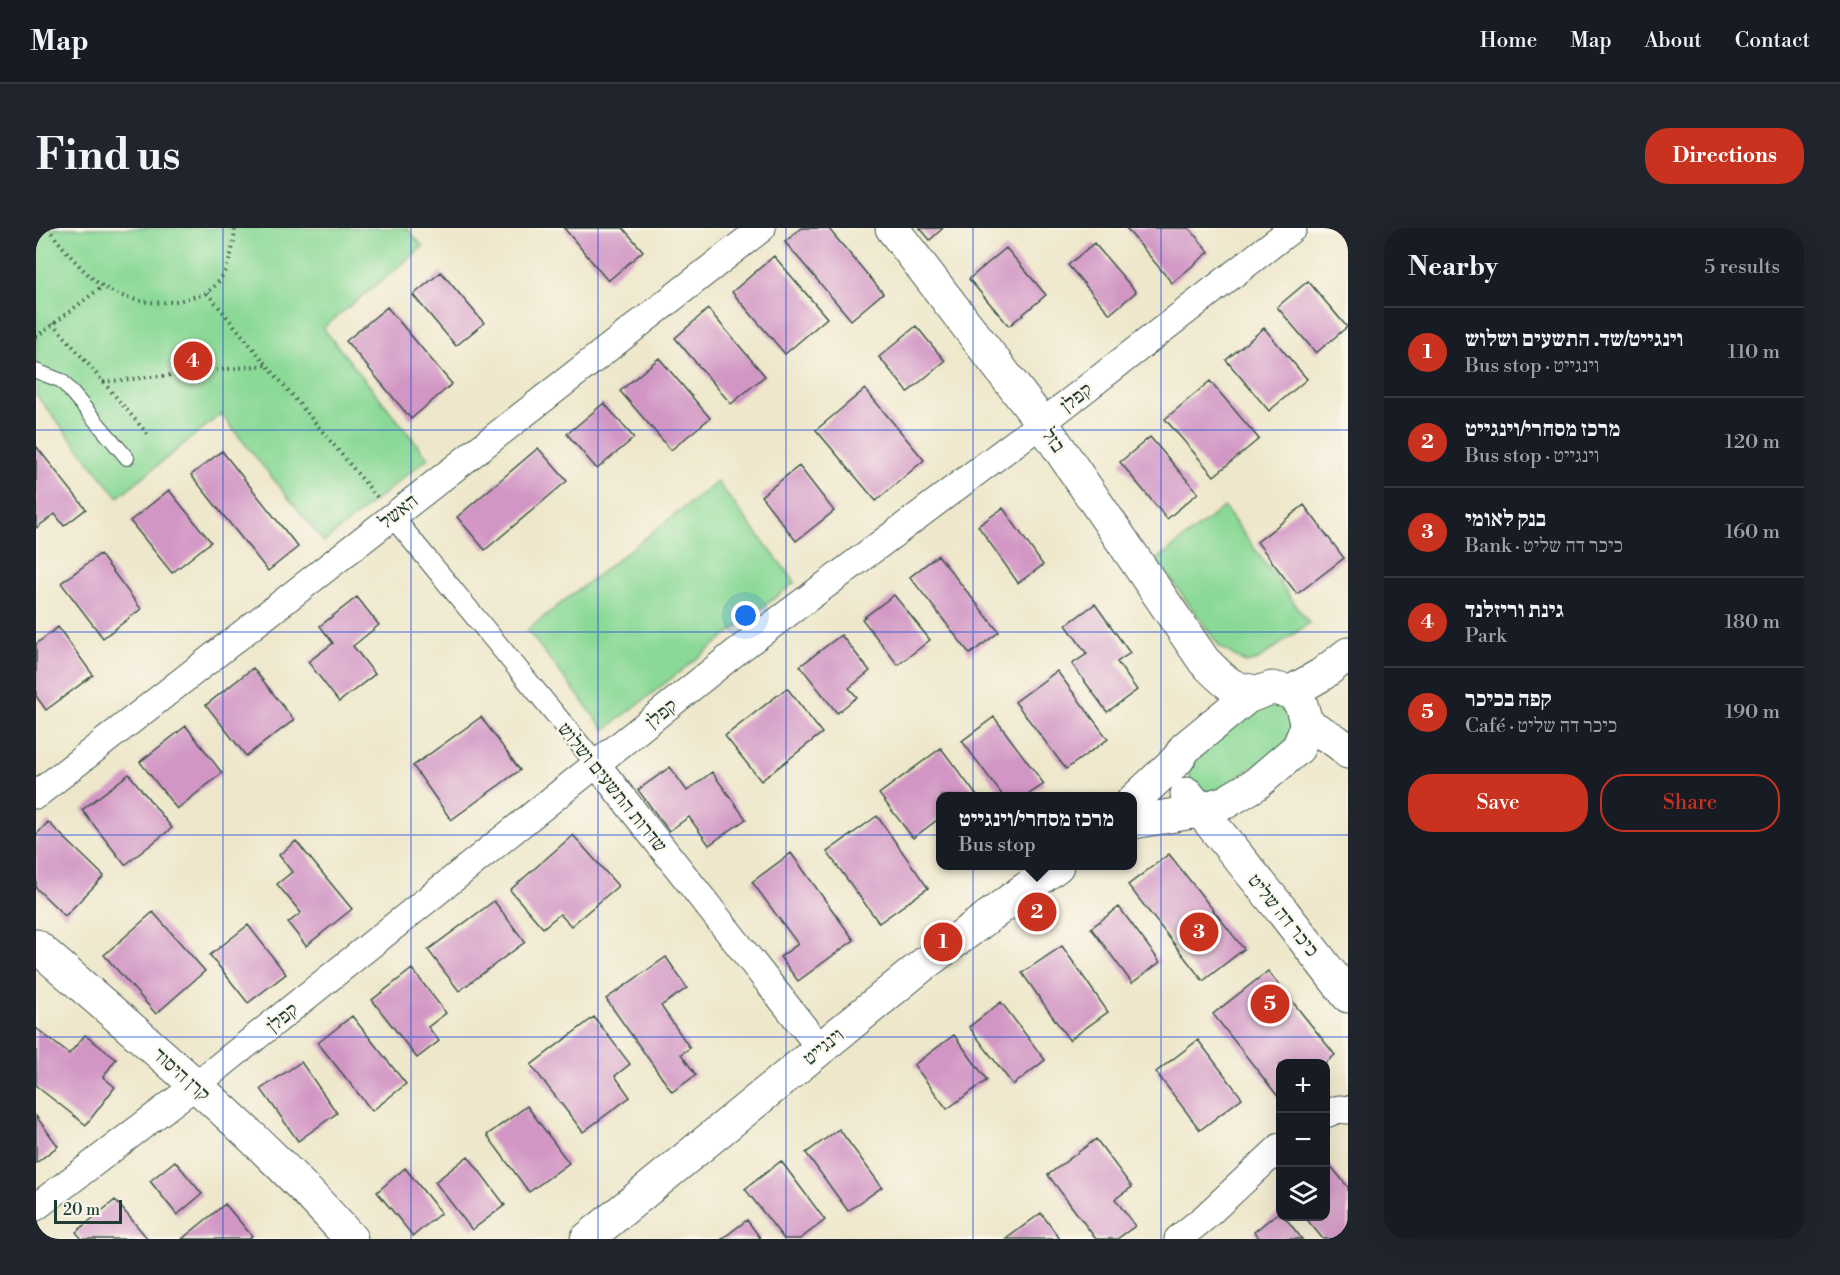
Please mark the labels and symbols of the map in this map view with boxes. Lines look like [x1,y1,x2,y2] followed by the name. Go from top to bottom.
[174,338,212,384] pin: 4
[1056,378,1098,419] street label: קפלן
[1036,424,1070,458] street label: בזל
[374,489,424,535] street label: האשל
[731,601,760,630] your location
[641,694,683,735] street label: קפלן
[552,718,672,858] street label: שדרות התשעים ושלוש
[1242,869,1324,963] street label: כיכר דה שליט
[1018,890,1056,934] pin: 2
[1180,910,1218,954] pin: 3
[924,920,962,964] pin: 1
[1250,982,1290,1026] pin: 5
[262,998,304,1039] street label: קפלן
[798,1023,850,1071] street label: וינגייט
[147,1043,215,1107] street label: קרן היסוד
[54,1197,122,1224] scale bar

